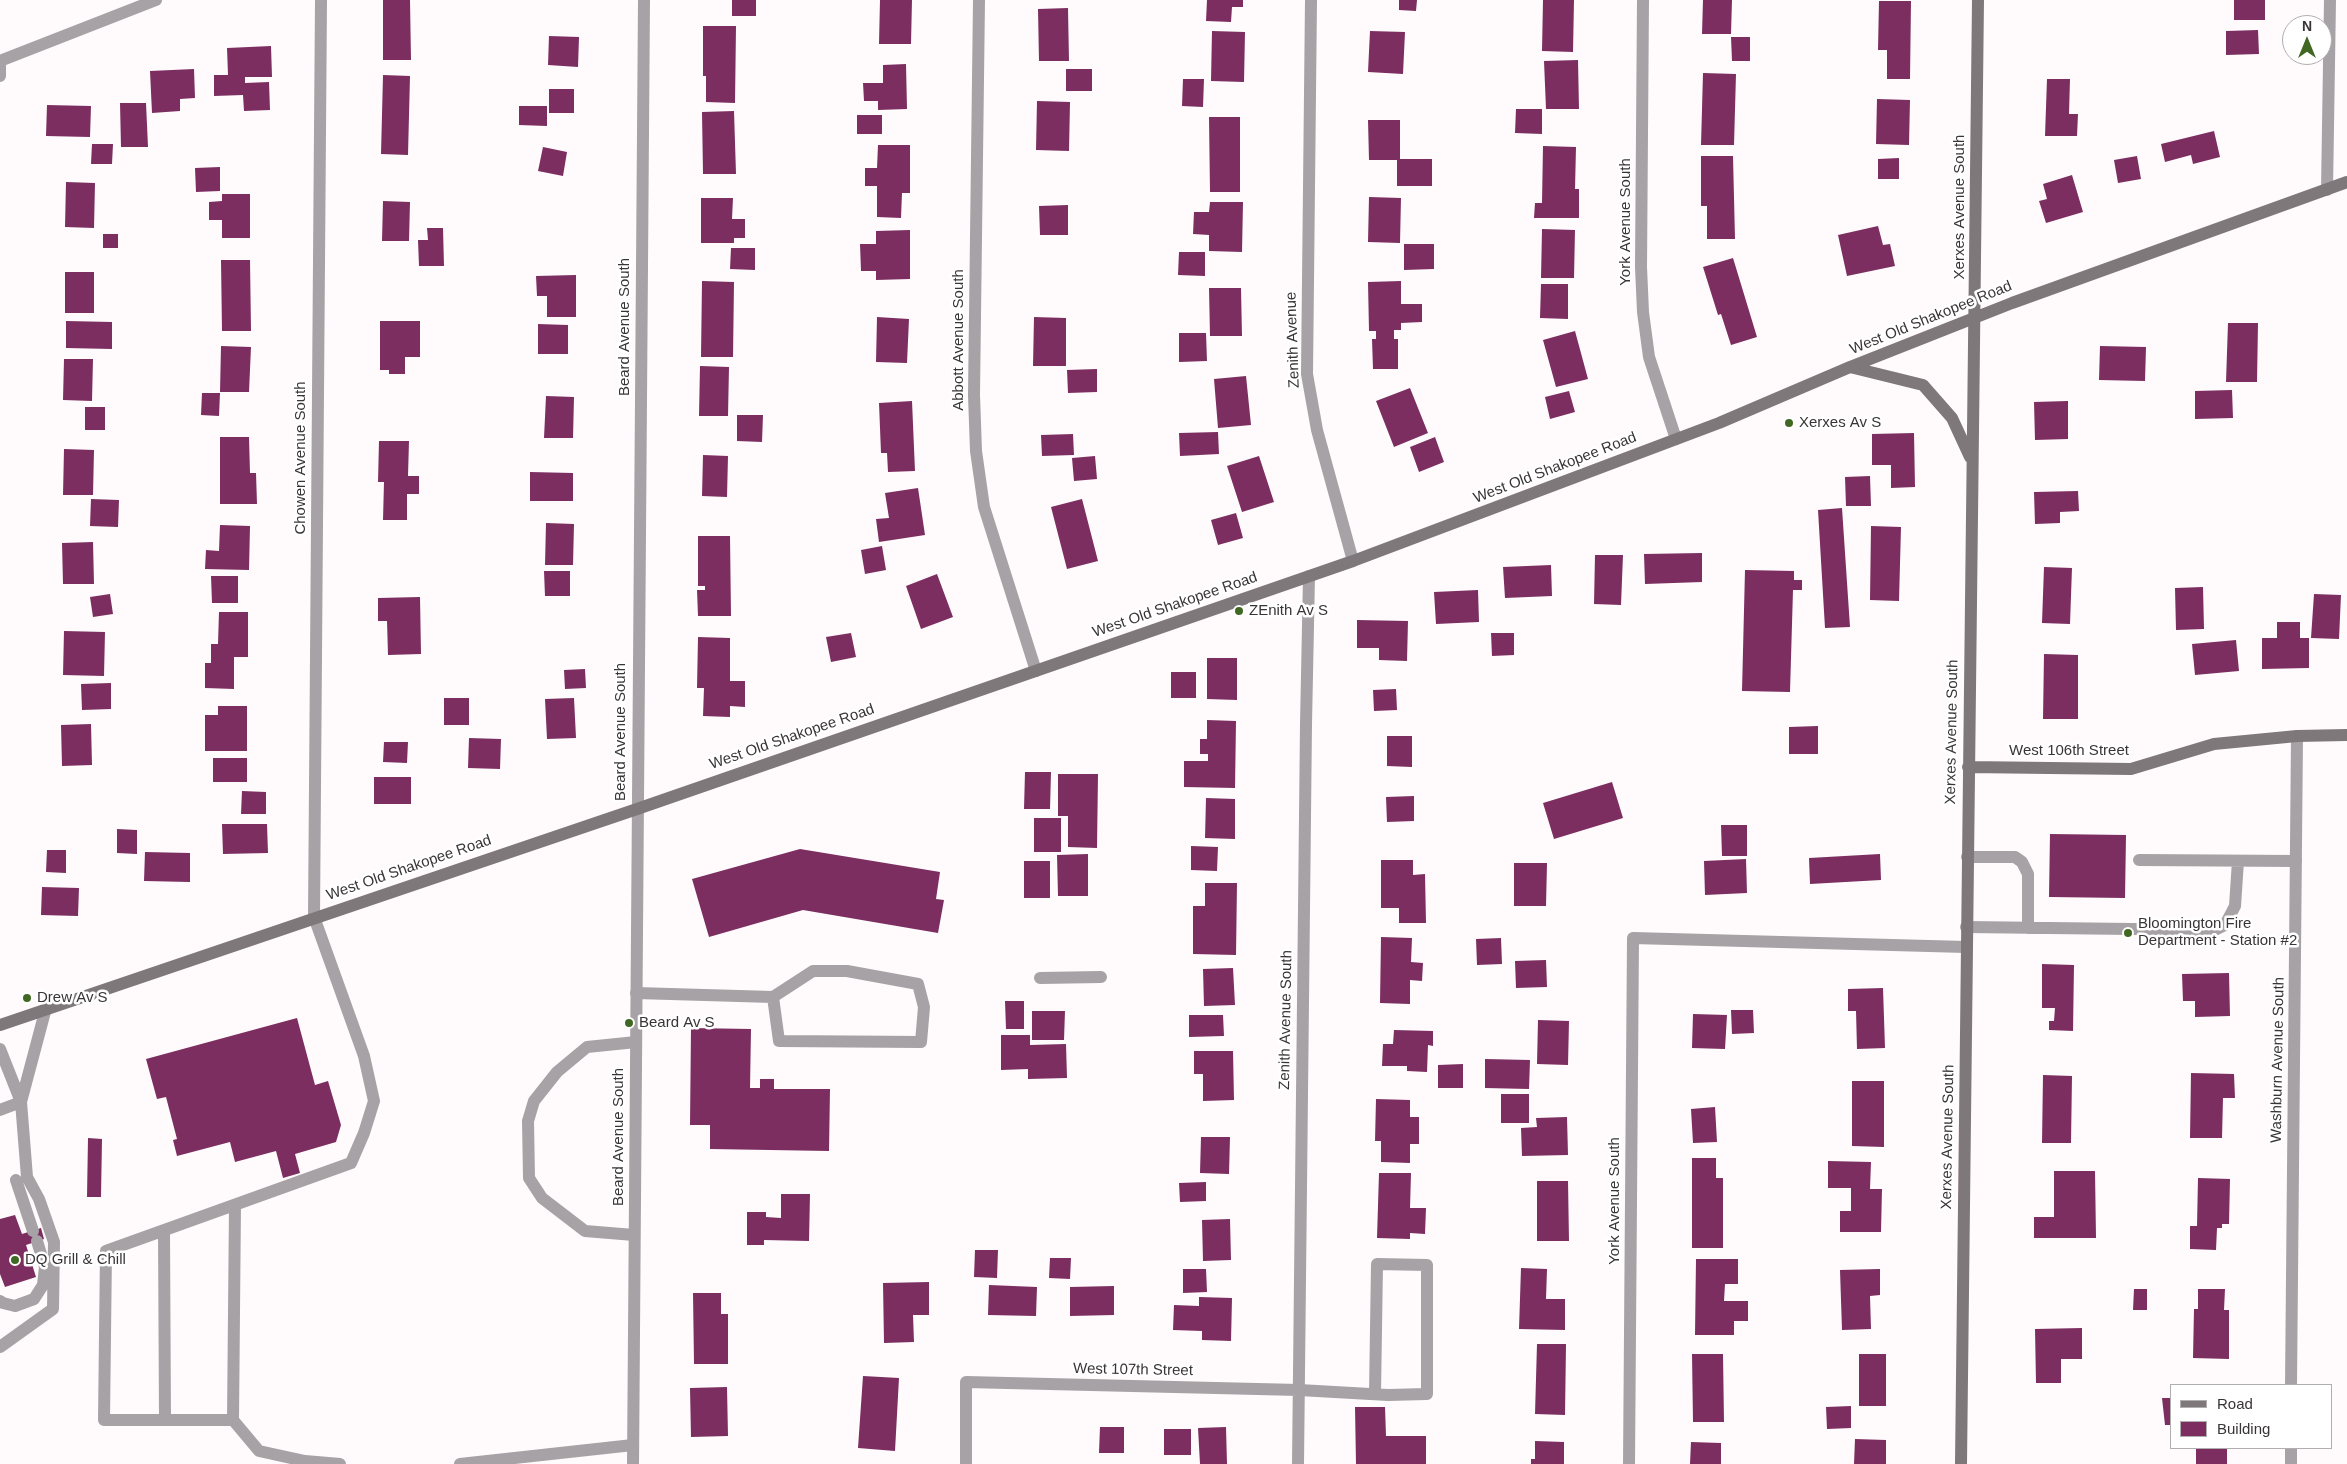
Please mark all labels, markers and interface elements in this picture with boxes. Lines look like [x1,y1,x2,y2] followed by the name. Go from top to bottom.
[2282,15,2332,65] north arrow
[2302,18,2312,34] text: N
[1951,135,1969,279] street label: Xerxes Avenue South
[1617,158,1635,286] street label: York Avenue South
[616,258,634,396] street label: Beard Avenue South
[950,269,968,411] street label: Abbott Avenue South
[1847,277,2015,359] street label: West Old Shakopee Road
[1282,291,1304,389] street label: Zenith Avenue
[292,381,310,535] street label: Chowen Avenue South
[1799,414,1881,432] place label: Xerxes Av S
[1783,417,1795,429] marker: Xerxes Av S
[1471,429,1639,507] street label: West Old Shakopee Road
[1090,568,1260,642] street label: West Old Shakopee Road
[1249,602,1328,620] place label: ZEnith Av S
[1233,605,1245,617] marker: ZEnith Av S
[1942,659,1962,805] street label: Xerxes Avenue South
[612,663,630,801] street label: Beard Avenue South
[707,700,877,774] street label: West Old Shakopee Road
[2009,742,2129,760] street label: West 106th Street
[324,831,494,905] street label: West Old Shakopee Road
[2138,915,2297,950] place label: Bloomington Fire Department - Station #2
[2122,927,2134,939] marker: Bloomington Fire Department - Station #2
[1276,950,1296,1090] street label: Zenith Avenue South
[2268,977,2288,1143] street label: Washburn Avenue South
[37,989,108,1007] place label: Drew Av S
[21,992,33,1004] marker: Drew Av S
[639,1014,715,1032] place label: Beard Av S
[623,1017,635,1029] marker: Beard Av S
[1938,1064,1958,1210] street label: Xerxes Avenue South
[610,1068,628,1206] street label: Beard Avenue South
[1606,1137,1624,1265] street label: York Avenue South
[25,1251,126,1269] place label: DQ Grill & Chill
[9,1254,21,1266] marker: DQ Grill & Chill
[1073,1360,1193,1380] street label: West 107th Street
[2170,1384,2332,1449] legend
[2217,1395,2253,1412] text: Road
[2217,1420,2270,1437] text: Building

